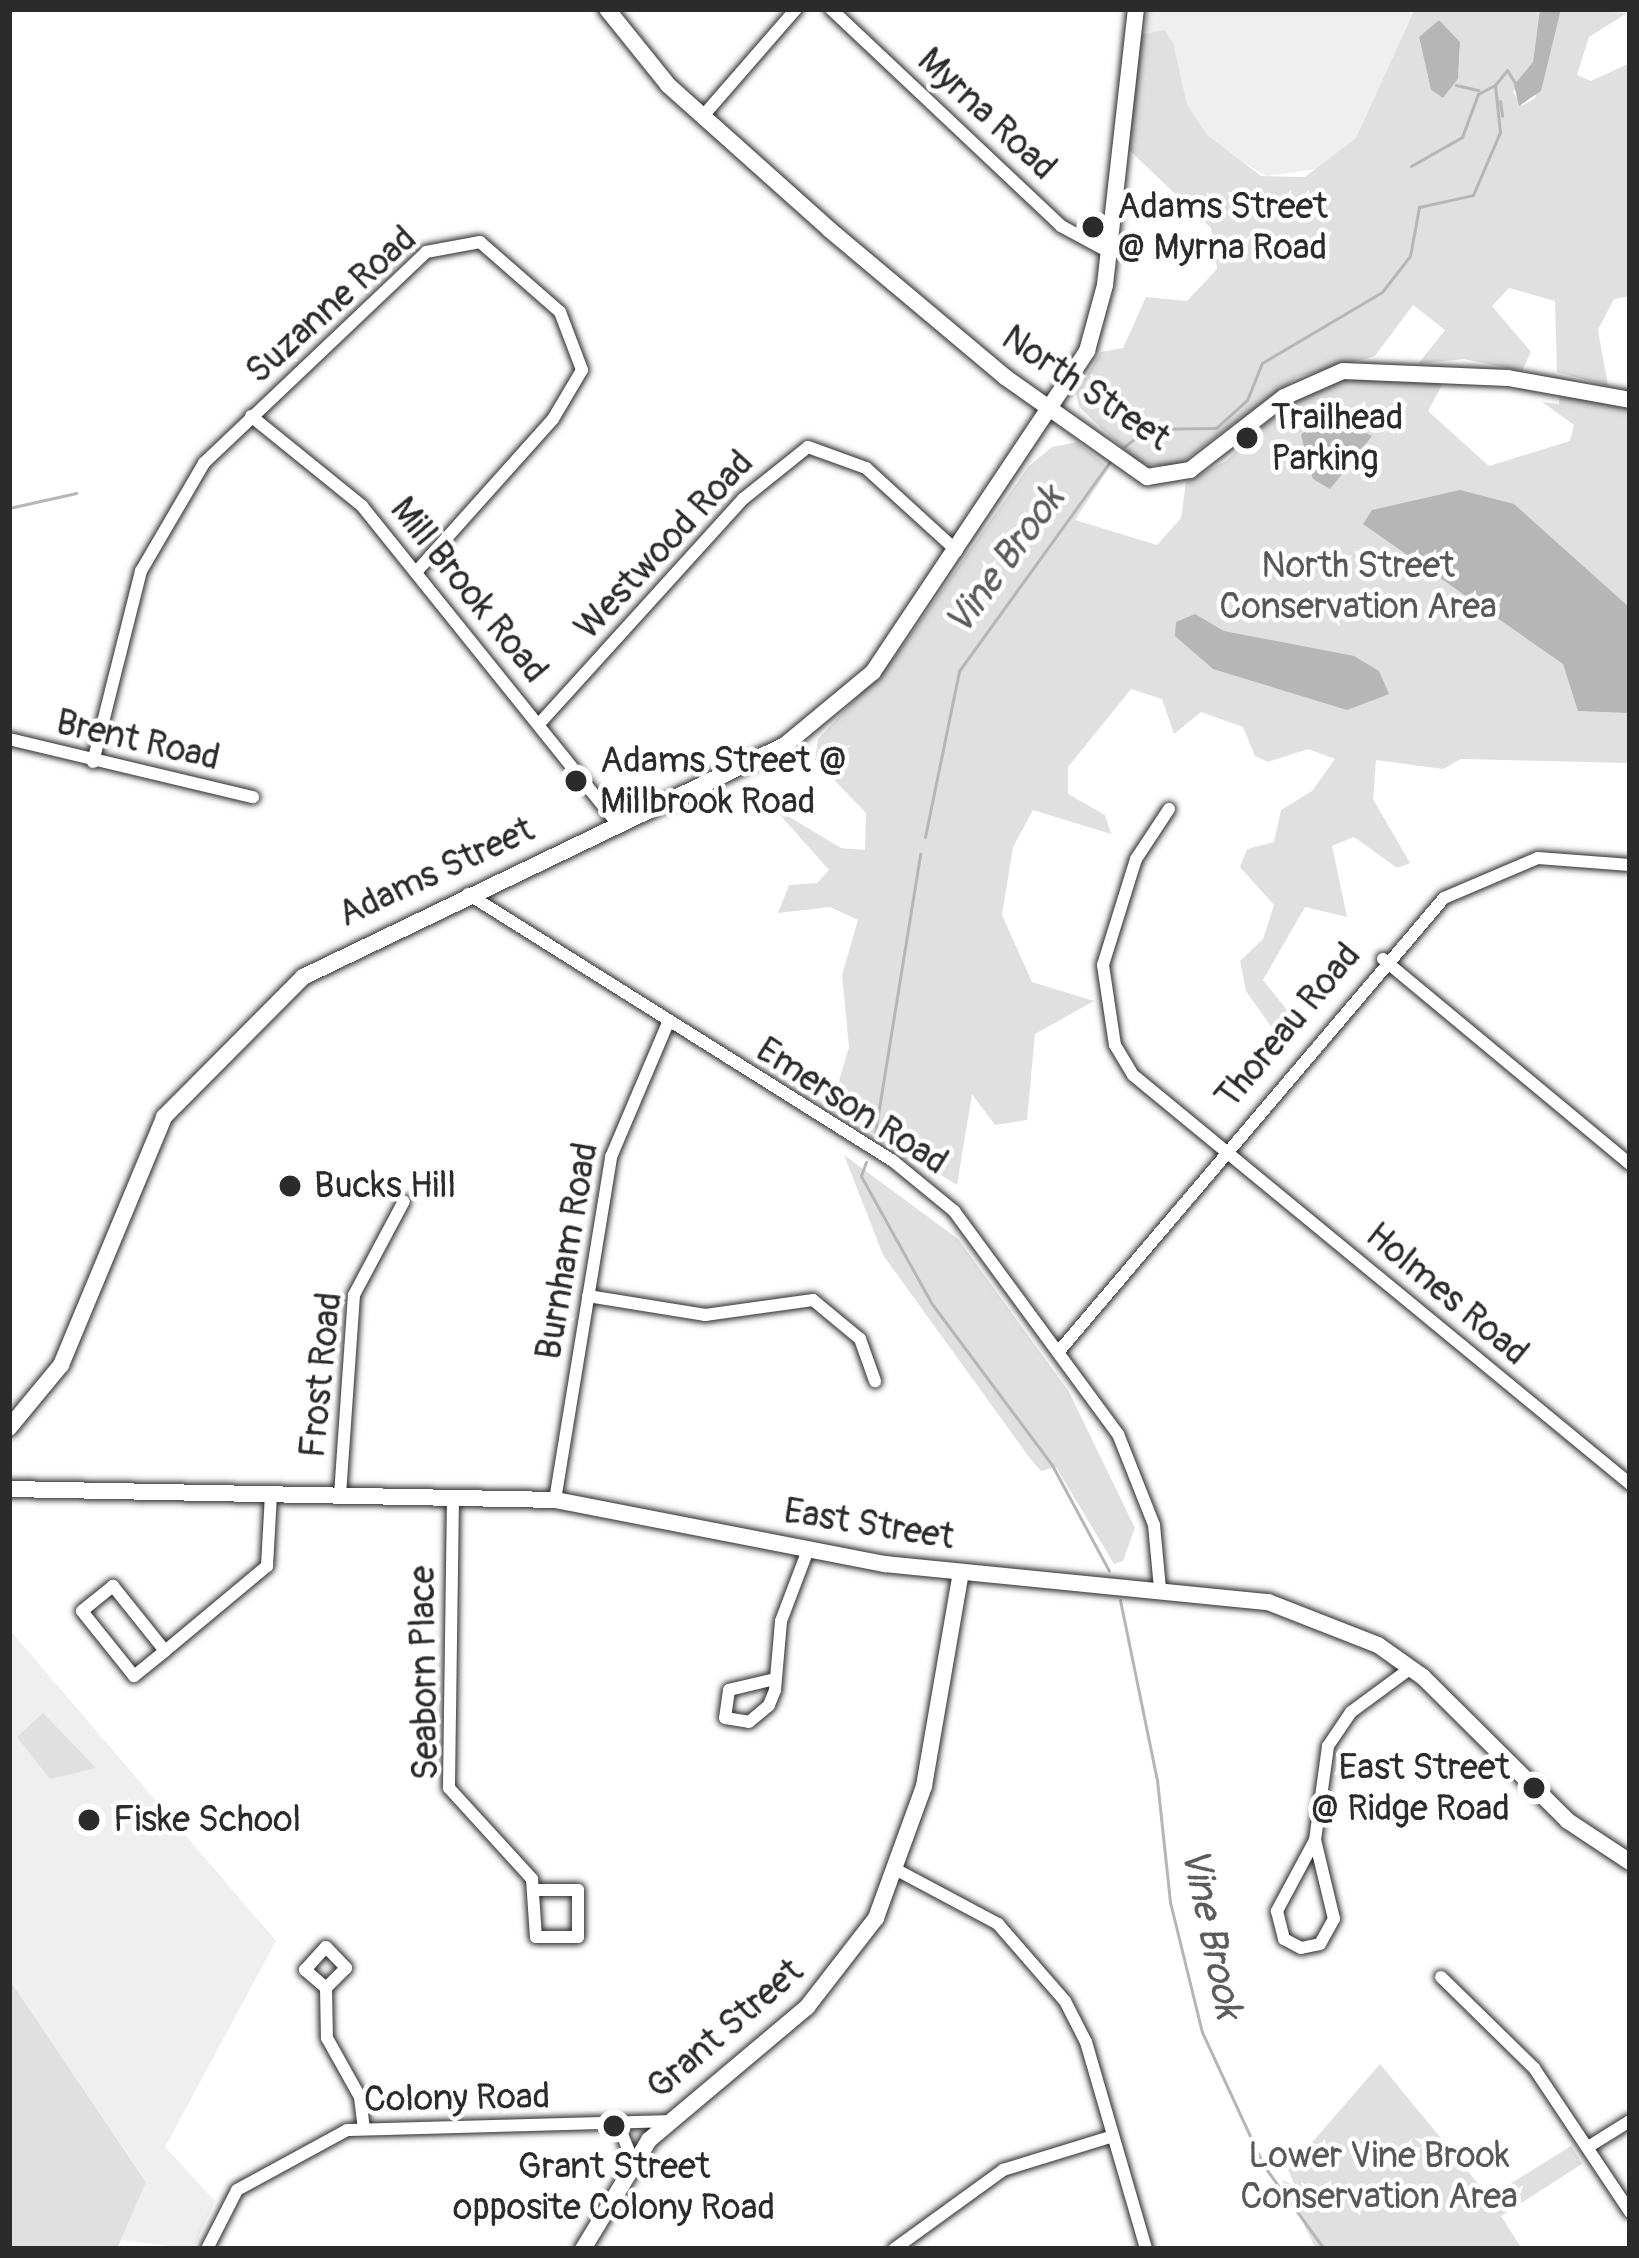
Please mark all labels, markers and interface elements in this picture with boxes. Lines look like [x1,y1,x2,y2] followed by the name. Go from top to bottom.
[909,39,1065,189] street label: Myrna Road
[1117,184,1328,269] place label: Adams Street @ Myrna Road
[1080,214,1106,240] marker: Adams Street @ Myrna Road
[237,217,425,393] street label: Suzanne Road
[994,316,1178,460] street label: North Street
[1271,395,1403,480] place label: Trailhead Parking
[1234,425,1260,451] marker: Trailhead Parking
[566,442,762,648] street label: Westwood Road
[935,477,1075,645] water label: Vine Brook
[381,489,557,691] street label: Mill Brook Road
[1219,543,1497,628] park label: North Street Conservation Area
[52,700,224,780] street label: Brent Road
[600,738,847,823] place label: Adams Street @ Millbrook Road
[563,768,589,794] marker: Adams Street @ Millbrook Road
[331,808,541,936] street label: Adams Street
[1206,935,1370,1117] street label: Thoreau Road
[748,1028,956,1184] street label: Emerson Road
[527,1139,607,1363] street label: Burnham Road
[314,1164,456,1208] place label: Bucks Hill
[277,1173,303,1199] marker: Bucks Hill
[1357,1214,1537,1374] street label: Holmes Road
[291,1290,351,1460] street label: Frost Road
[781,1489,957,1559] street label: East Street
[401,1565,447,1781] street label: Seaborn Place
[1311,1745,1510,1830] place label: East Street @ Ridge Road
[1521,1775,1547,1801] marker: East Street @ Ridge Road
[113,1798,301,1842] place label: Fiske School
[76,1807,102,1833] marker: Fiske School
[1170,1844,1252,2022] water label: Vine Brook
[638,1950,812,2108] street label: Grant Street
[363,2075,551,2121] street label: Colony Road
[601,2113,627,2139] marker: Grant Street opposite Colony Road
[1240,2133,1518,2218] park label: Lower Vine Brook Conservation Area
[453,2144,775,2229] place label: Grant Street opposite Colony Road

